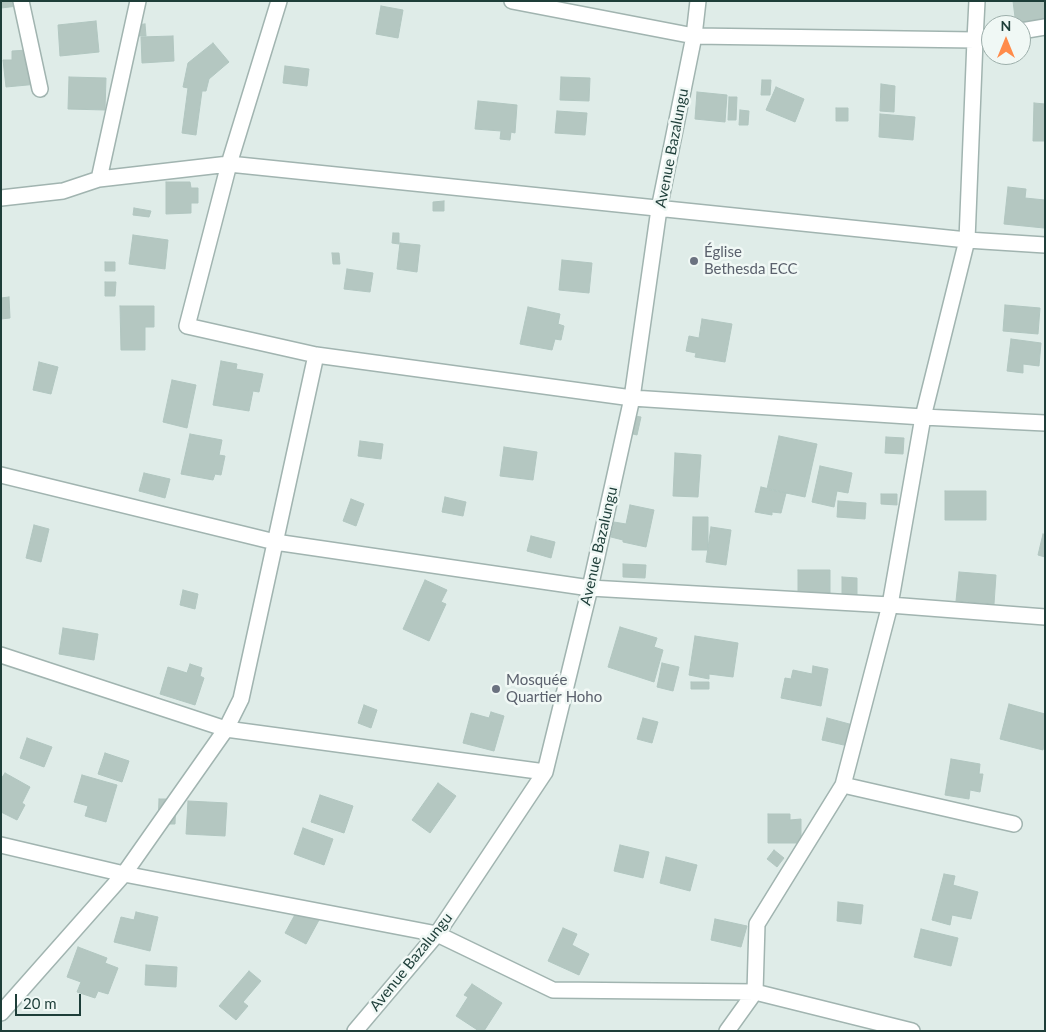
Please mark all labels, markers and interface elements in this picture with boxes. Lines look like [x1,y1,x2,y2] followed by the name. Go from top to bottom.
[981,15,1031,65] north arrow
[1001,17,1011,34] text: N
[652,87,692,209] street label: Avenue Bazalungu
[704,243,798,278] place label: Église Bethesda ECC
[688,255,700,267] marker: Église Bethesda ECC
[577,485,621,607] street label: Avenue Bazalungu
[506,671,602,706] place label: Mosquée Quartier Hoho
[490,683,502,695] marker: Mosquée Quartier Hoho
[366,909,456,1015] street label: Avenue Bazalungu
[18,984,84,1016] scale bar
[23,994,57,1012] text: 20 m

